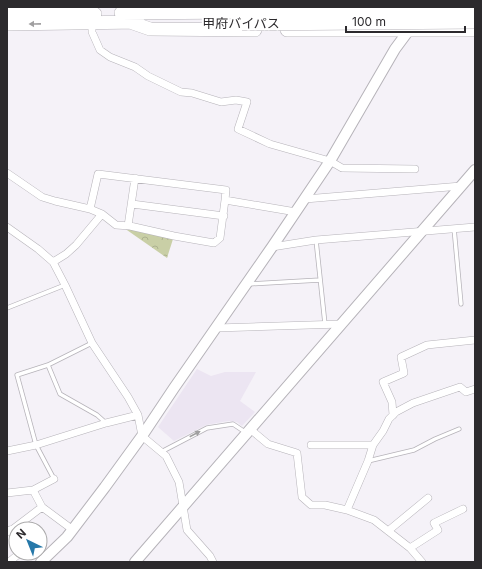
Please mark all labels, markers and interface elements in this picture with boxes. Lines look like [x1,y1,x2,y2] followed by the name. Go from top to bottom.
[346,8,465,34] scale bar
[352,14,386,29] text: 100 m
[202,15,280,31] street label: 甲府バイパス
[28,21,41,27] one-way arrow
[190,430,201,437] one-way arrow
[8,521,48,561] north arrow
[13,526,29,542] text: N

